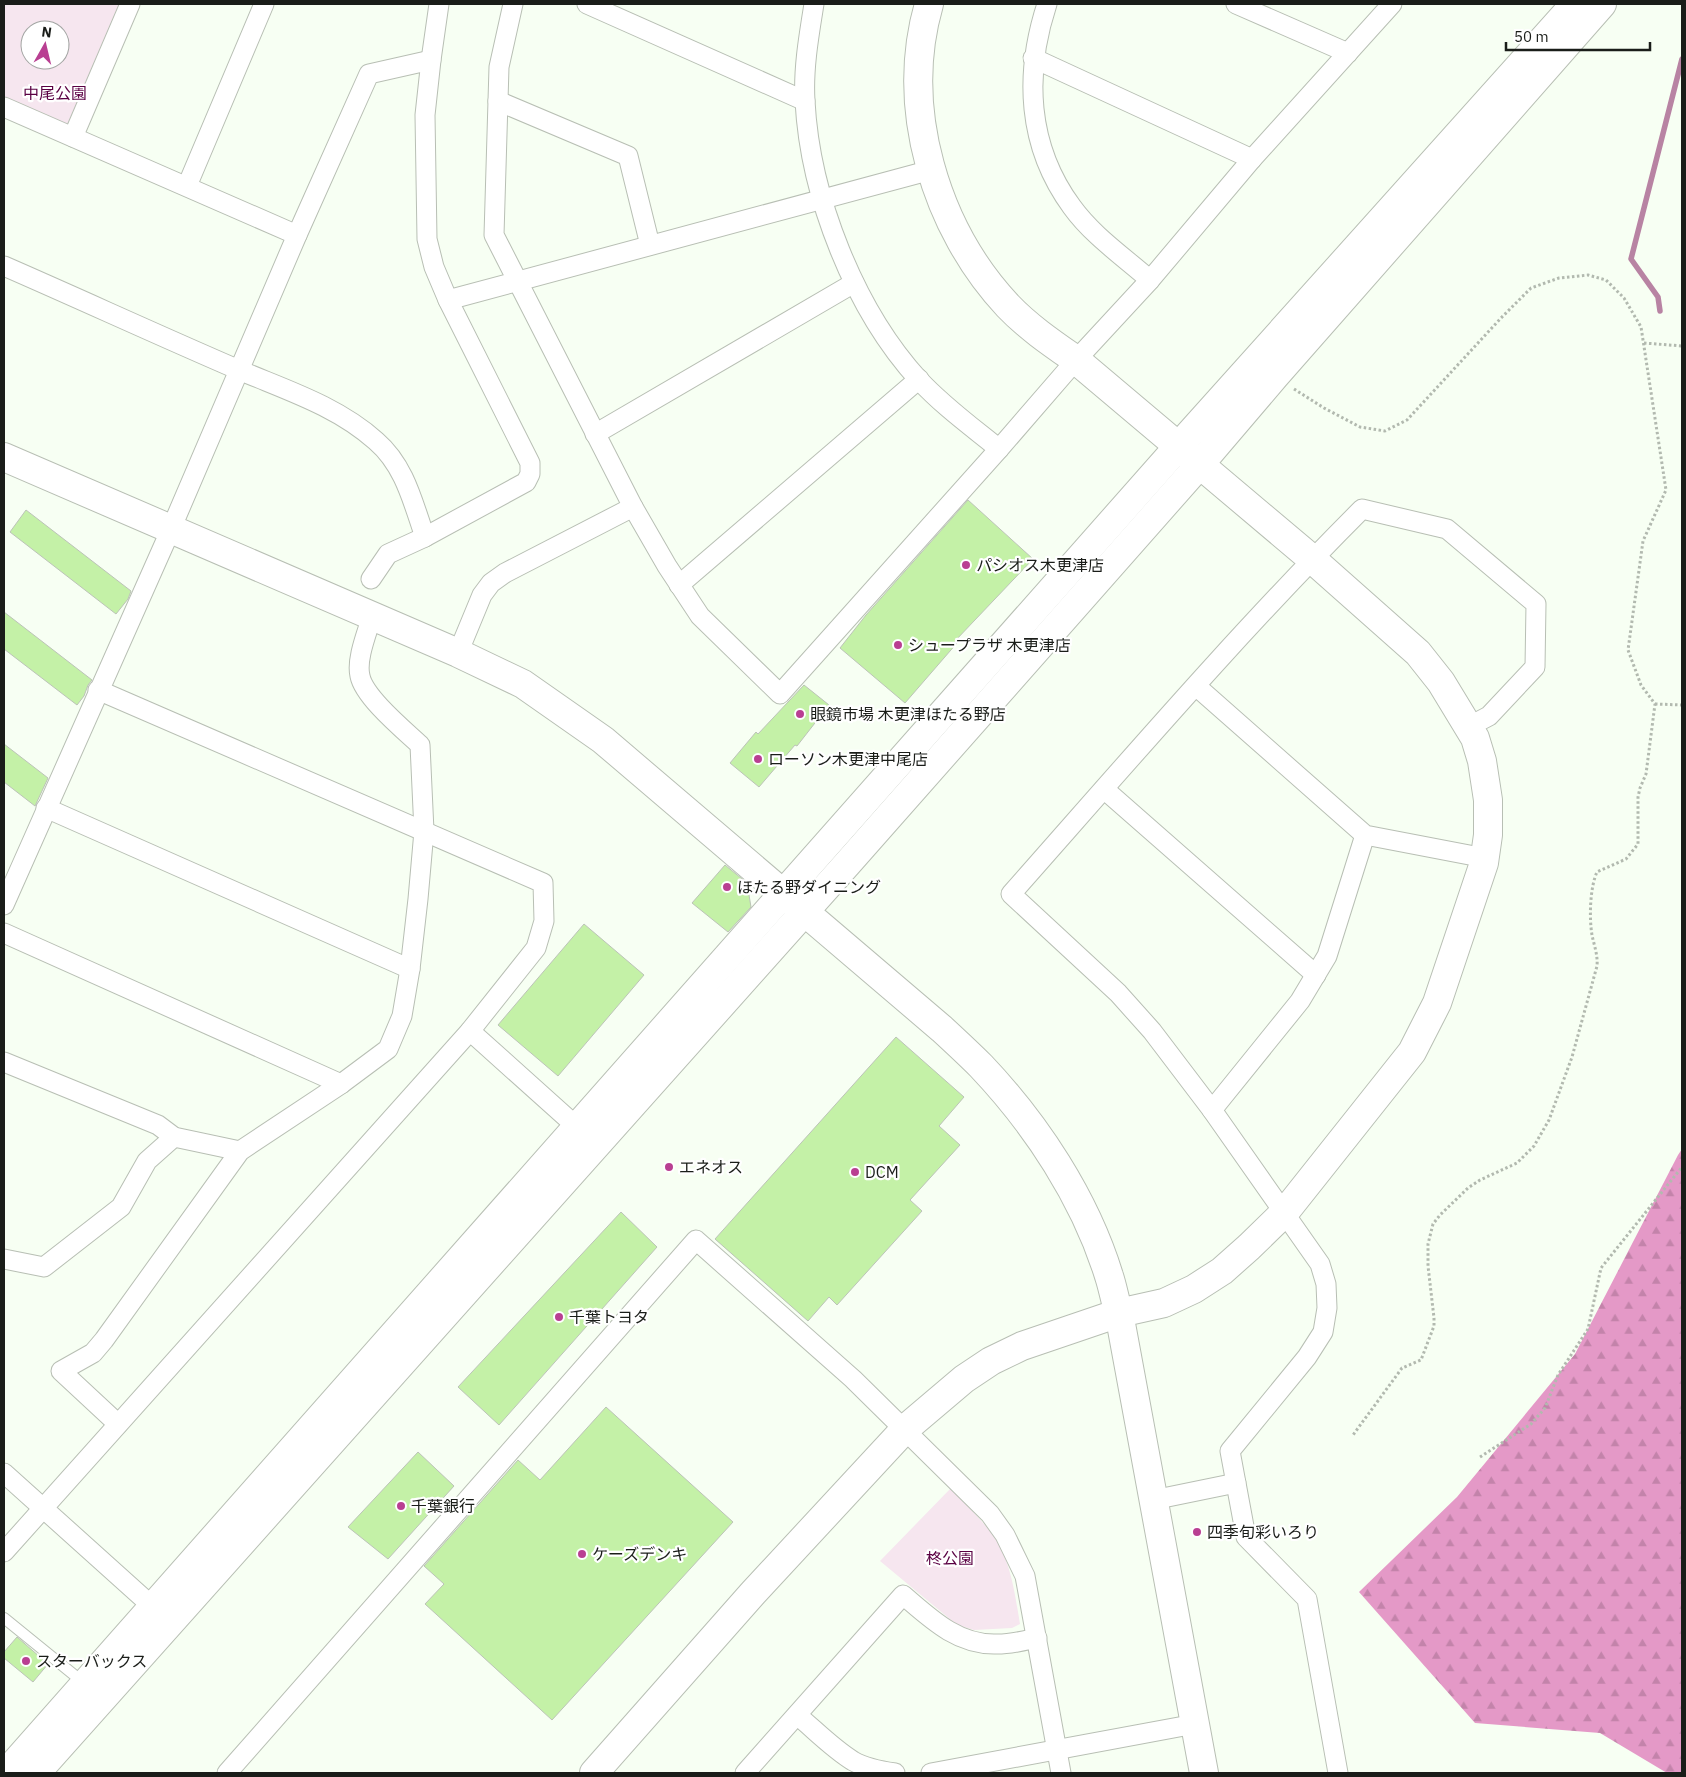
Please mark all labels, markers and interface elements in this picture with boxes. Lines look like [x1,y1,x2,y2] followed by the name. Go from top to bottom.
[20,20,70,70] north arrow
[1506,20,1650,52] scale bar
[41,23,53,42] text: N
[1514,27,1549,46] text: 50 m
[23,83,87,103] park label: 中尾公園
[976,555,1104,575] place label: パシオス木更津店
[960,559,972,571] marker: パシオス木更津店
[908,635,1071,655] place label: シュープラザ 木更津店
[892,639,904,651] marker: シュープラザ 木更津店
[810,704,1006,724] place label: 眼鏡市場 木更津ほたる野店
[794,708,806,720] marker: 眼鏡市場 木更津ほたる野店
[768,749,928,769] place label: ローソン木更津中尾店
[752,753,764,765] marker: ローソン木更津中尾店
[737,877,881,897] place label: ほたる野ダイニング
[721,881,733,893] marker: ほたる野ダイニング
[679,1157,743,1177] place label: エネオス
[663,1161,675,1173] marker: エネオス
[865,1162,899,1182] place label: DCM
[849,1166,861,1178] marker: DCM
[569,1307,649,1327] place label: 千葉トヨタ
[553,1311,565,1323] marker: 千葉トヨタ
[411,1496,475,1516] place label: 千葉銀行
[395,1500,407,1512] marker: 千葉銀行
[1207,1522,1319,1542] place label: 四季旬彩いろり
[1191,1526,1203,1538] marker: 四季旬彩いろり
[592,1544,687,1564] place label: ケーズデンキ
[576,1548,588,1560] marker: ケーズデンキ
[926,1548,974,1568] park label: 柊公園
[36,1651,147,1671] place label: スターバックス
[20,1655,32,1667] marker: スターバックス

